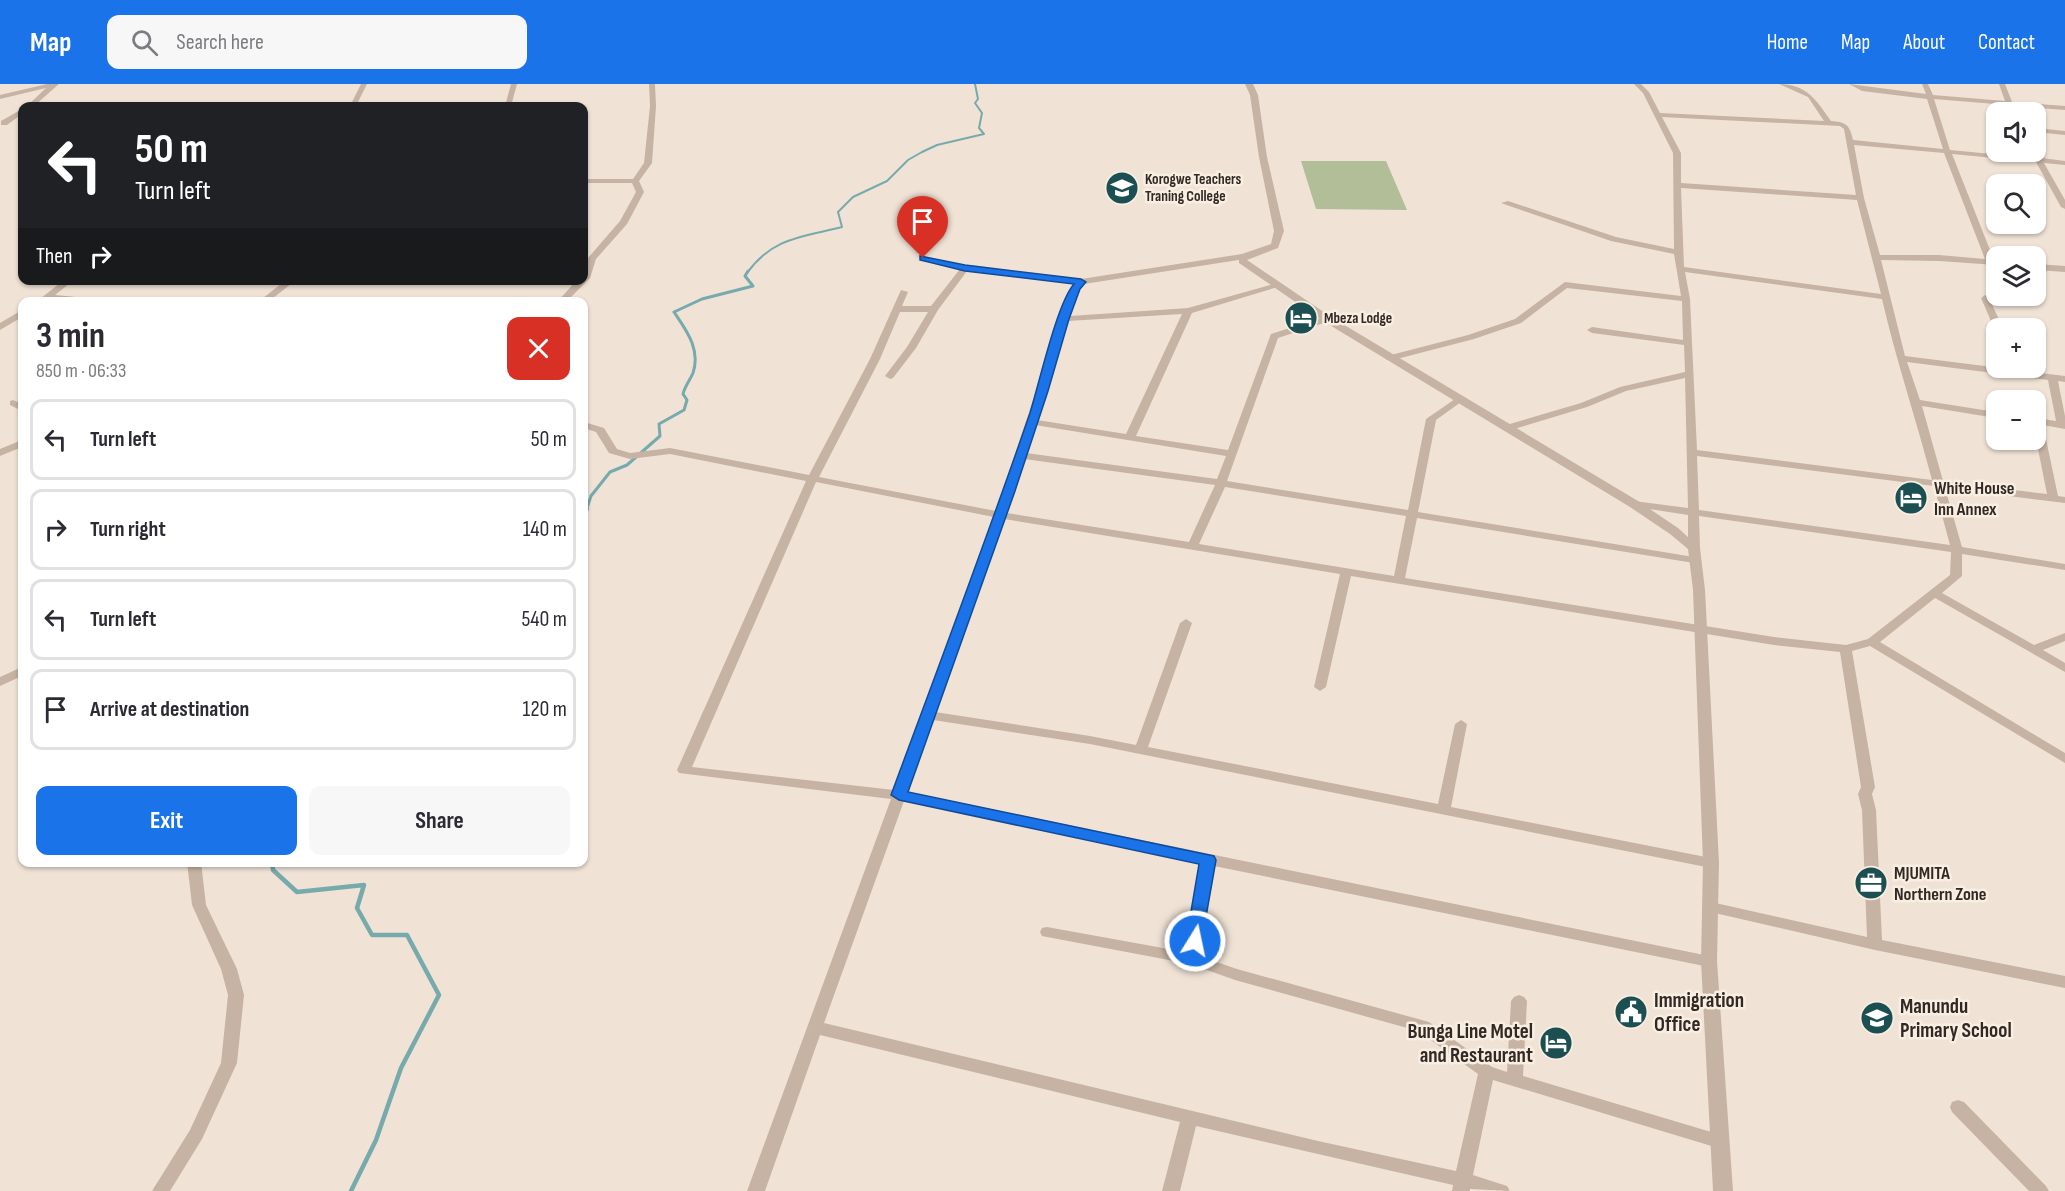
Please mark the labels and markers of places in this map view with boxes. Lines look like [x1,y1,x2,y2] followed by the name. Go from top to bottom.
[1104,170,1140,206] school or university icon: Korogwe Teachers Traning College
[1145,170,1242,206] place label: Korogwe Teachers Traning College
[897,196,948,258] pin
[1283,300,1319,336] hotel icon: Mbeza Lodge
[1324,309,1392,328] place label: Mbeza Lodge
[1934,478,2014,520] place label: White House Inn Annex
[1893,480,1929,516] hotel icon: White House Inn Annex
[1894,863,1987,905] place label: MJUMITA Northern Zone
[1853,865,1889,901] office icon: MJUMITA Northern Zone
[1654,988,1744,1037] place label: Immigration Office
[1613,994,1649,1030] public building icon: Immigration Office
[1900,994,2012,1043] place label: Manundu Primary School
[1859,1000,1895,1036] school or university icon: Manundu Primary School
[1407,1019,1533,1068] place label: Bunga Line Motel and Restaurant
[1538,1025,1574,1061] hotel icon: Bunga Line Motel and Restaurant

